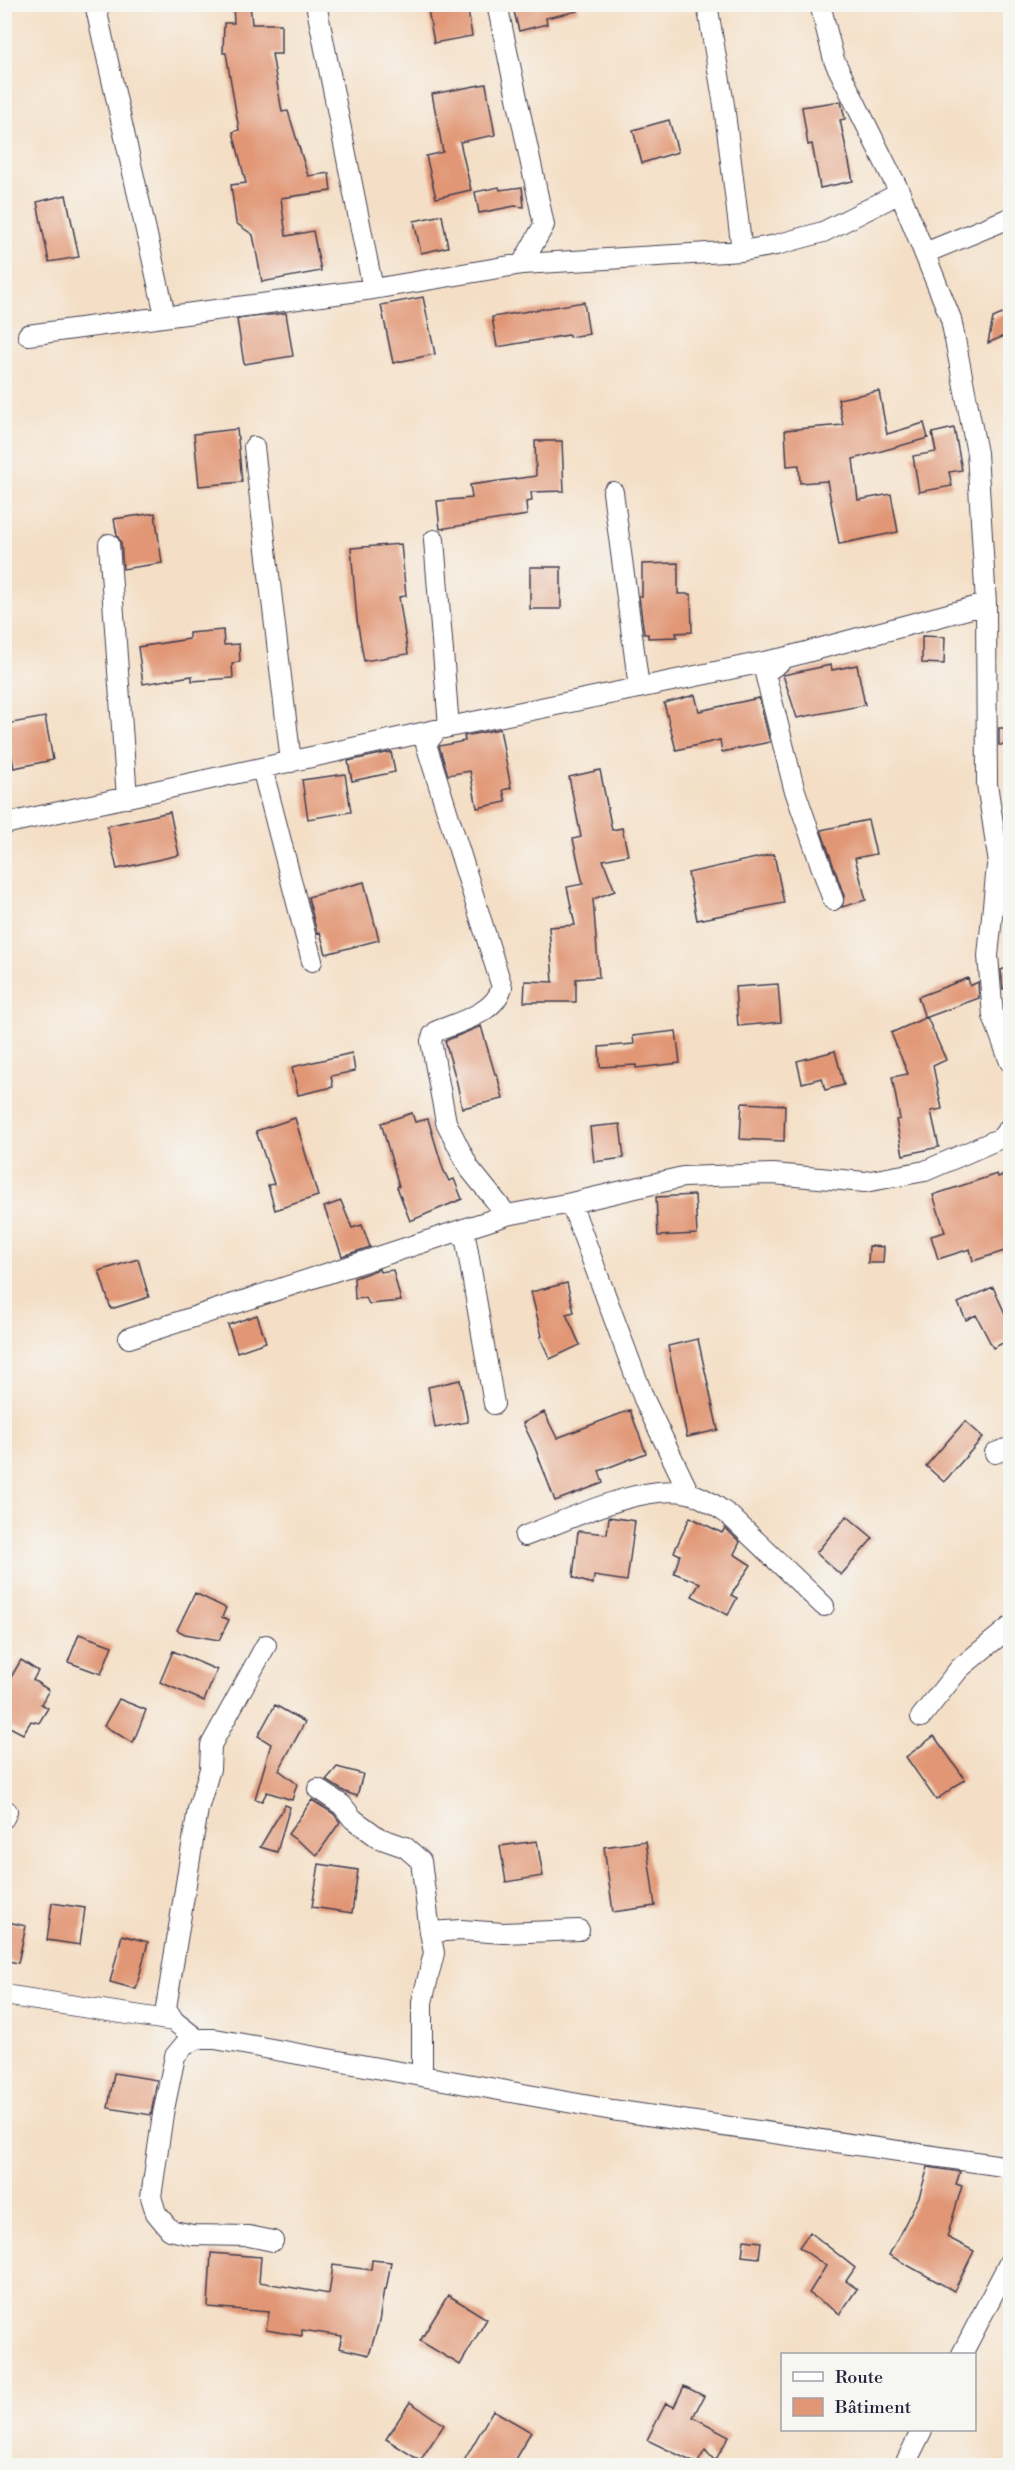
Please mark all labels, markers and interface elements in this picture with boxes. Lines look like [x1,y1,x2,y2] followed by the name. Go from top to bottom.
[781,2353,976,2431] legend
[835,2366,883,2389] text: Route
[834,2396,912,2419] text: Bâtiment

